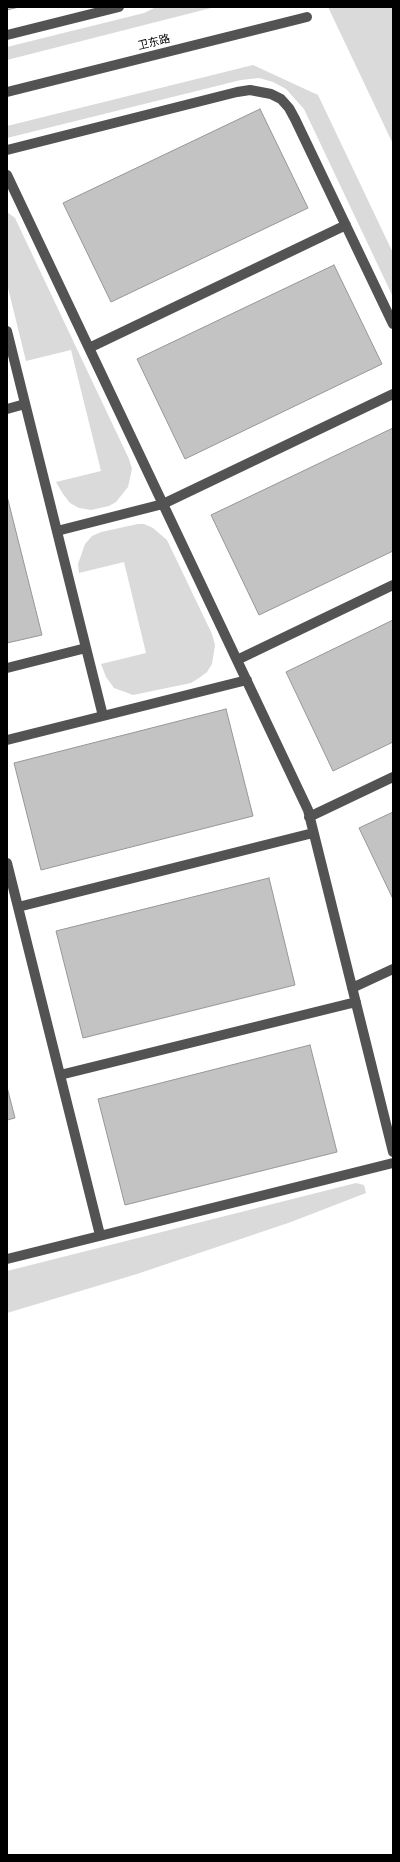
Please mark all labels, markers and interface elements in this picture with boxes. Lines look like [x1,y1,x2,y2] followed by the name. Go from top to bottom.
[136,33,172,53] street label: 卫东路

